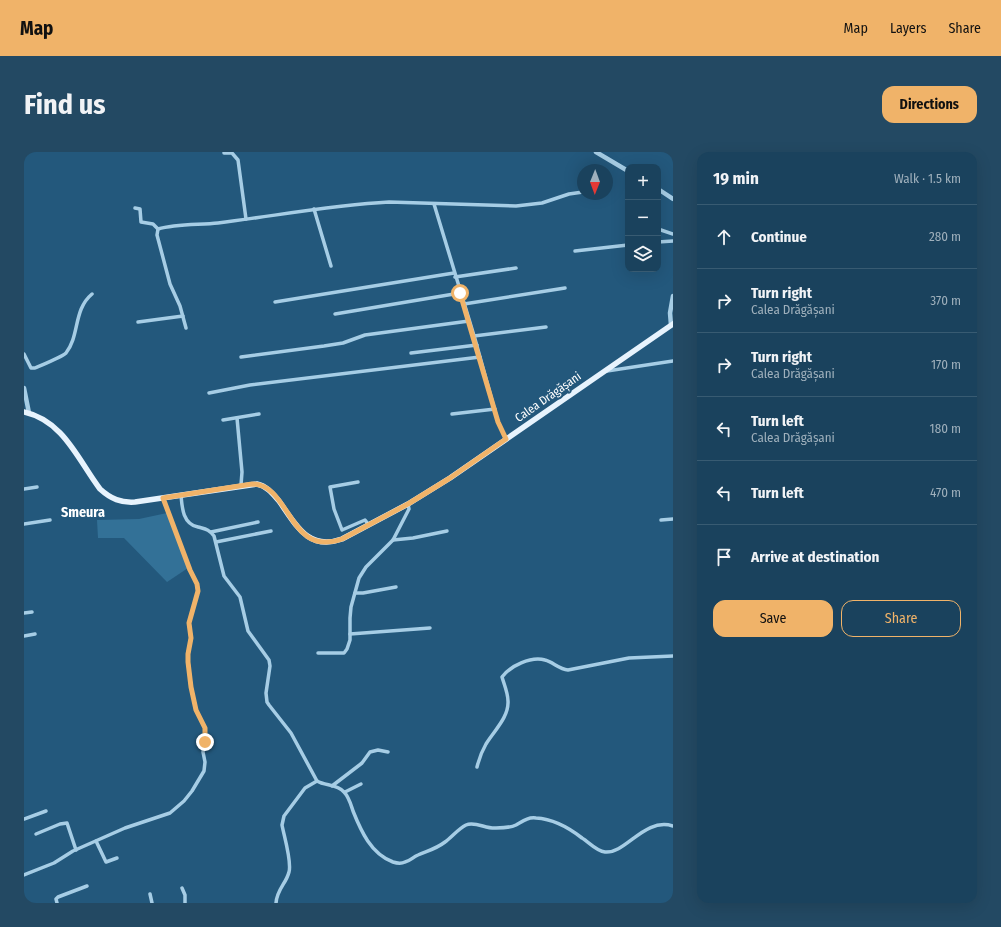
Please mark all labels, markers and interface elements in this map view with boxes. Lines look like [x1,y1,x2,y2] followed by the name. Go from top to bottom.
[20,17,53,40] text: Map
[844,20,868,37] text: Map
[890,20,926,37] text: Layers
[948,20,981,37] text: Share
[882,86,977,123] button: Directions
[24,88,106,121] text: Find us
[577,164,613,200] north arrow
[625,164,661,272] map controls
[625,164,661,200] button: +
[713,168,759,189] text: 19 min
[894,171,961,186] text: Walk · 1.5 km
[625,200,661,236] button: −
[713,226,735,248] icon: ahead
[751,228,807,246] text: Continue
[929,229,961,244] text: 280 m
[625,236,661,272] button: layers
[451,284,469,302] route start
[751,284,812,302] text: Turn right
[713,290,735,312] icon: right
[930,293,961,308] text: 370 m
[751,302,835,317] text: Calea Drăgășani
[751,348,812,366] text: Turn right
[713,354,735,376] icon: right
[931,357,961,372] text: 170 m
[751,366,835,381] text: Calea Drăgășani
[512,369,584,426] street label: Calea Drăgășani
[751,412,804,430] text: Turn left
[713,418,735,440] icon: left
[930,421,961,436] text: 180 m
[751,430,835,445] text: Calea Drăgășani
[713,482,735,504] icon: left
[751,484,804,502] text: Turn left
[930,485,961,500] text: 470 m
[61,504,105,521] district label: Smeura
[713,546,735,568] icon: arrive
[751,548,879,566] text: Arrive at destination
[713,600,833,637] button: Save
[841,600,961,637] button: Share
[196,733,214,751] route end

